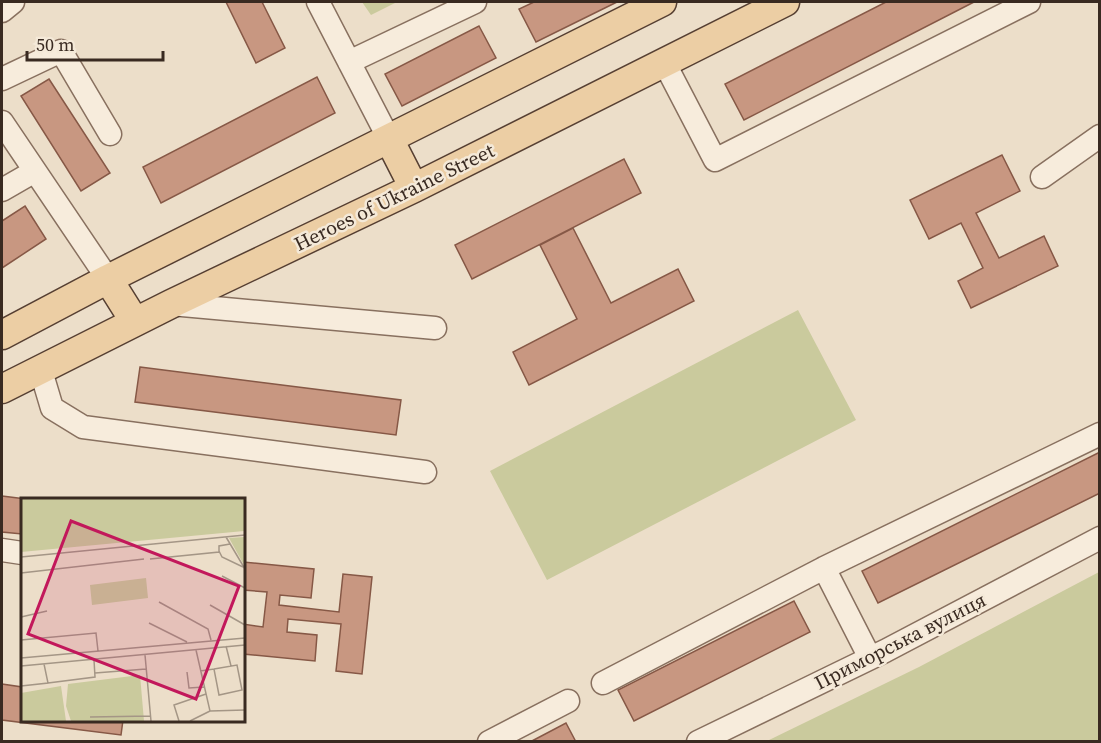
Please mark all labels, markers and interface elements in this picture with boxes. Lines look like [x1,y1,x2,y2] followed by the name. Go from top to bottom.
[27,24,164,62] scale bar
[36,32,74,57] text: 50 m
[289,136,499,258] street label: Heroes of Ukraine Street
[21,498,244,722] inset map
[809,586,991,696] street label: Приморська вулиця

